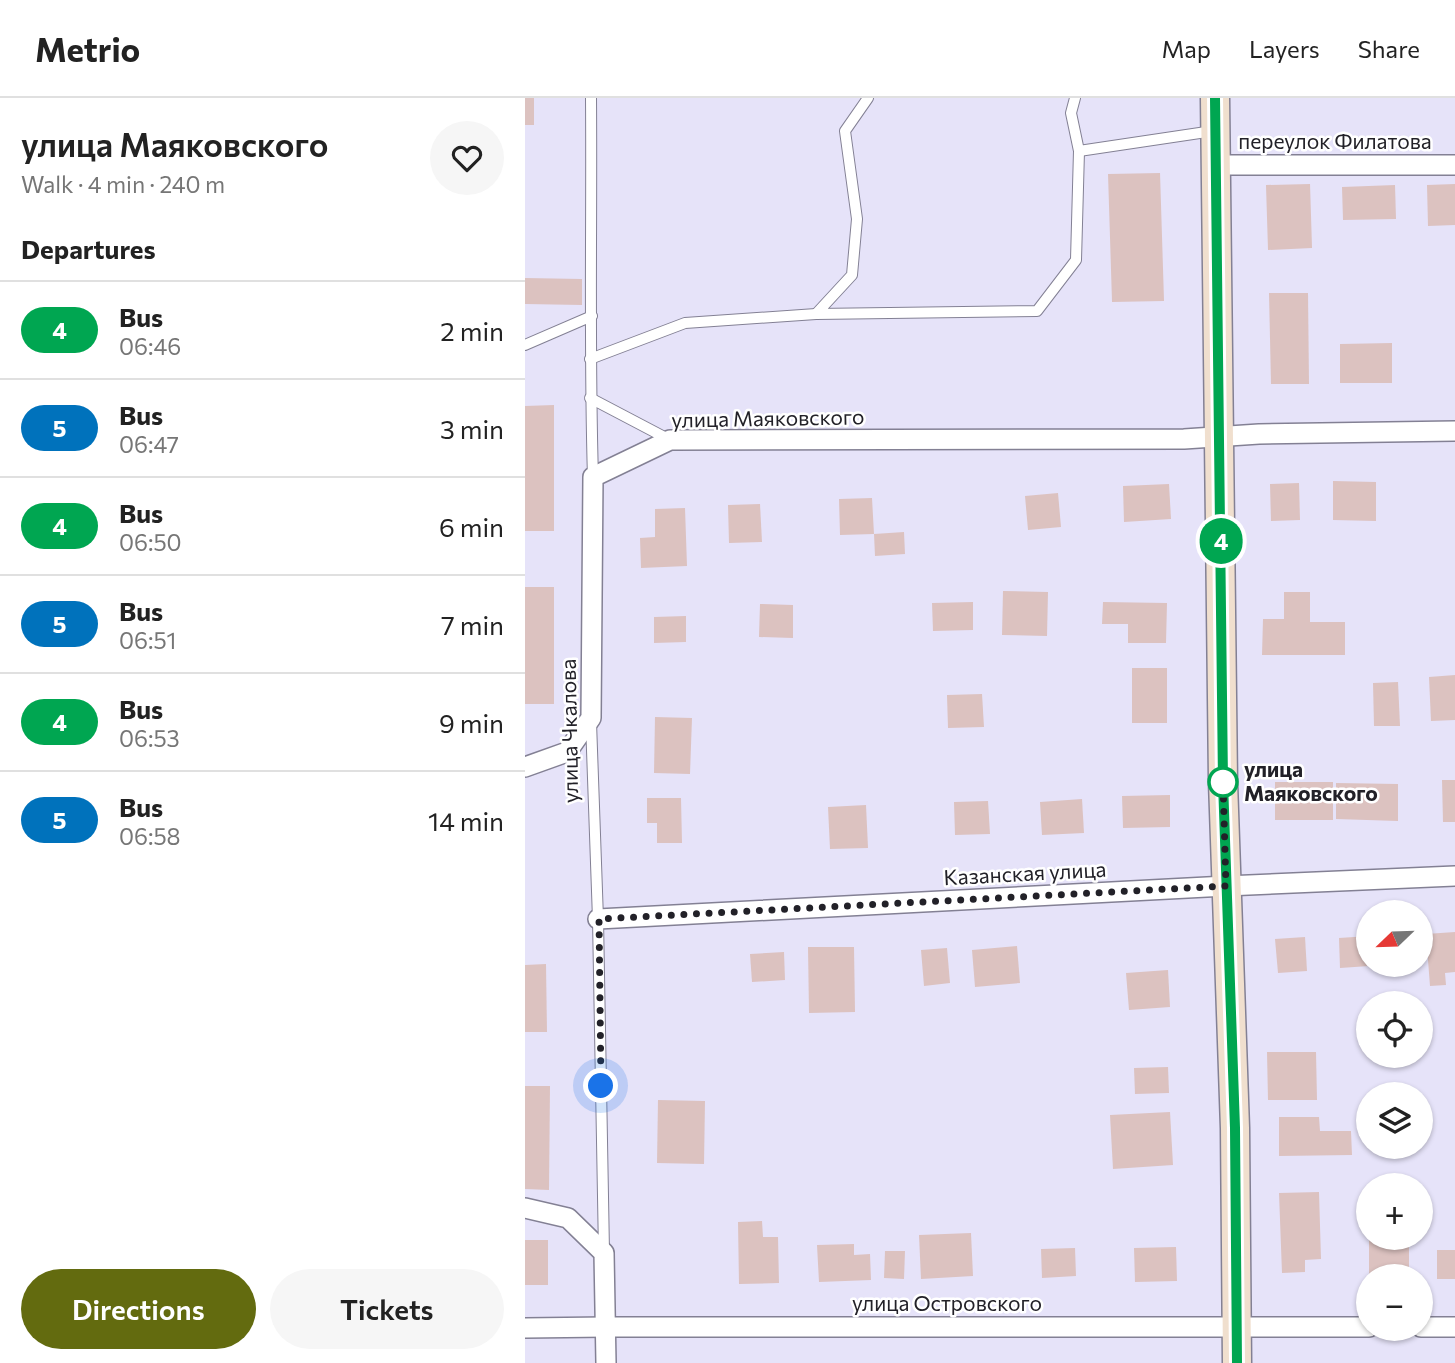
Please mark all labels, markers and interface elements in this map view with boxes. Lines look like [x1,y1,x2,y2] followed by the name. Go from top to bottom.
[35,28,140,69] text: Metrio
[1162,34,1211,63] text: Map
[1249,34,1320,63] text: Layers
[1358,34,1420,63] text: Share
[430,121,504,195] button: heart
[21,123,328,164] text: улица Маяковского
[1238,128,1432,153] street label: переулок Филатова
[21,170,225,198] text: Walk · 4 min · 240 m
[21,233,156,264] text: Departures
[119,301,163,332] text: Bus
[52,315,67,344] text: 4
[440,315,504,346] text: 2 min
[119,332,181,360] text: 06:46
[119,399,163,430] text: Bus
[671,403,865,432] street label: улица Маяковского
[53,413,67,442] text: 5
[440,413,504,444] text: 3 min
[119,430,179,458] text: 06:47
[119,497,163,528] text: Bus
[52,511,67,540] text: 4
[439,511,504,542] text: 6 min
[1198,518,1244,564] line badge: 4
[1214,526,1228,555] text: 4
[119,528,182,556] text: 06:50
[119,595,163,626] text: Bus
[53,609,67,638] text: 5
[441,609,504,640] text: 7 min
[119,626,176,654] text: 06:51
[555,659,582,803] street label: улица Чкалова
[119,693,163,724] text: Bus
[52,707,67,736] text: 4
[439,707,504,738] text: 9 min
[119,724,180,752] text: 06:53
[1244,756,1378,805] place label: улица Маяковского
[1208,767,1238,797] marker: улица Маяковского
[119,791,163,822] text: Bus
[53,805,67,834] text: 5
[428,805,504,836] text: 14 min
[119,822,181,850] text: 06:58
[943,856,1107,889] street label: Казанская улица
[1356,900,1433,976] north arrow
[1356,900,1433,1341] map controls
[1356,991,1433,1068] button: locate
[583,1068,618,1103] your location
[1356,1082,1433,1159] button: layers
[1356,1173,1433,1250] button: +
[1356,1264,1433,1341] button: −
[21,1269,256,1349] button: Directions
[270,1269,504,1349] button: Tickets
[852,1290,1042,1315] street label: улица Островского

